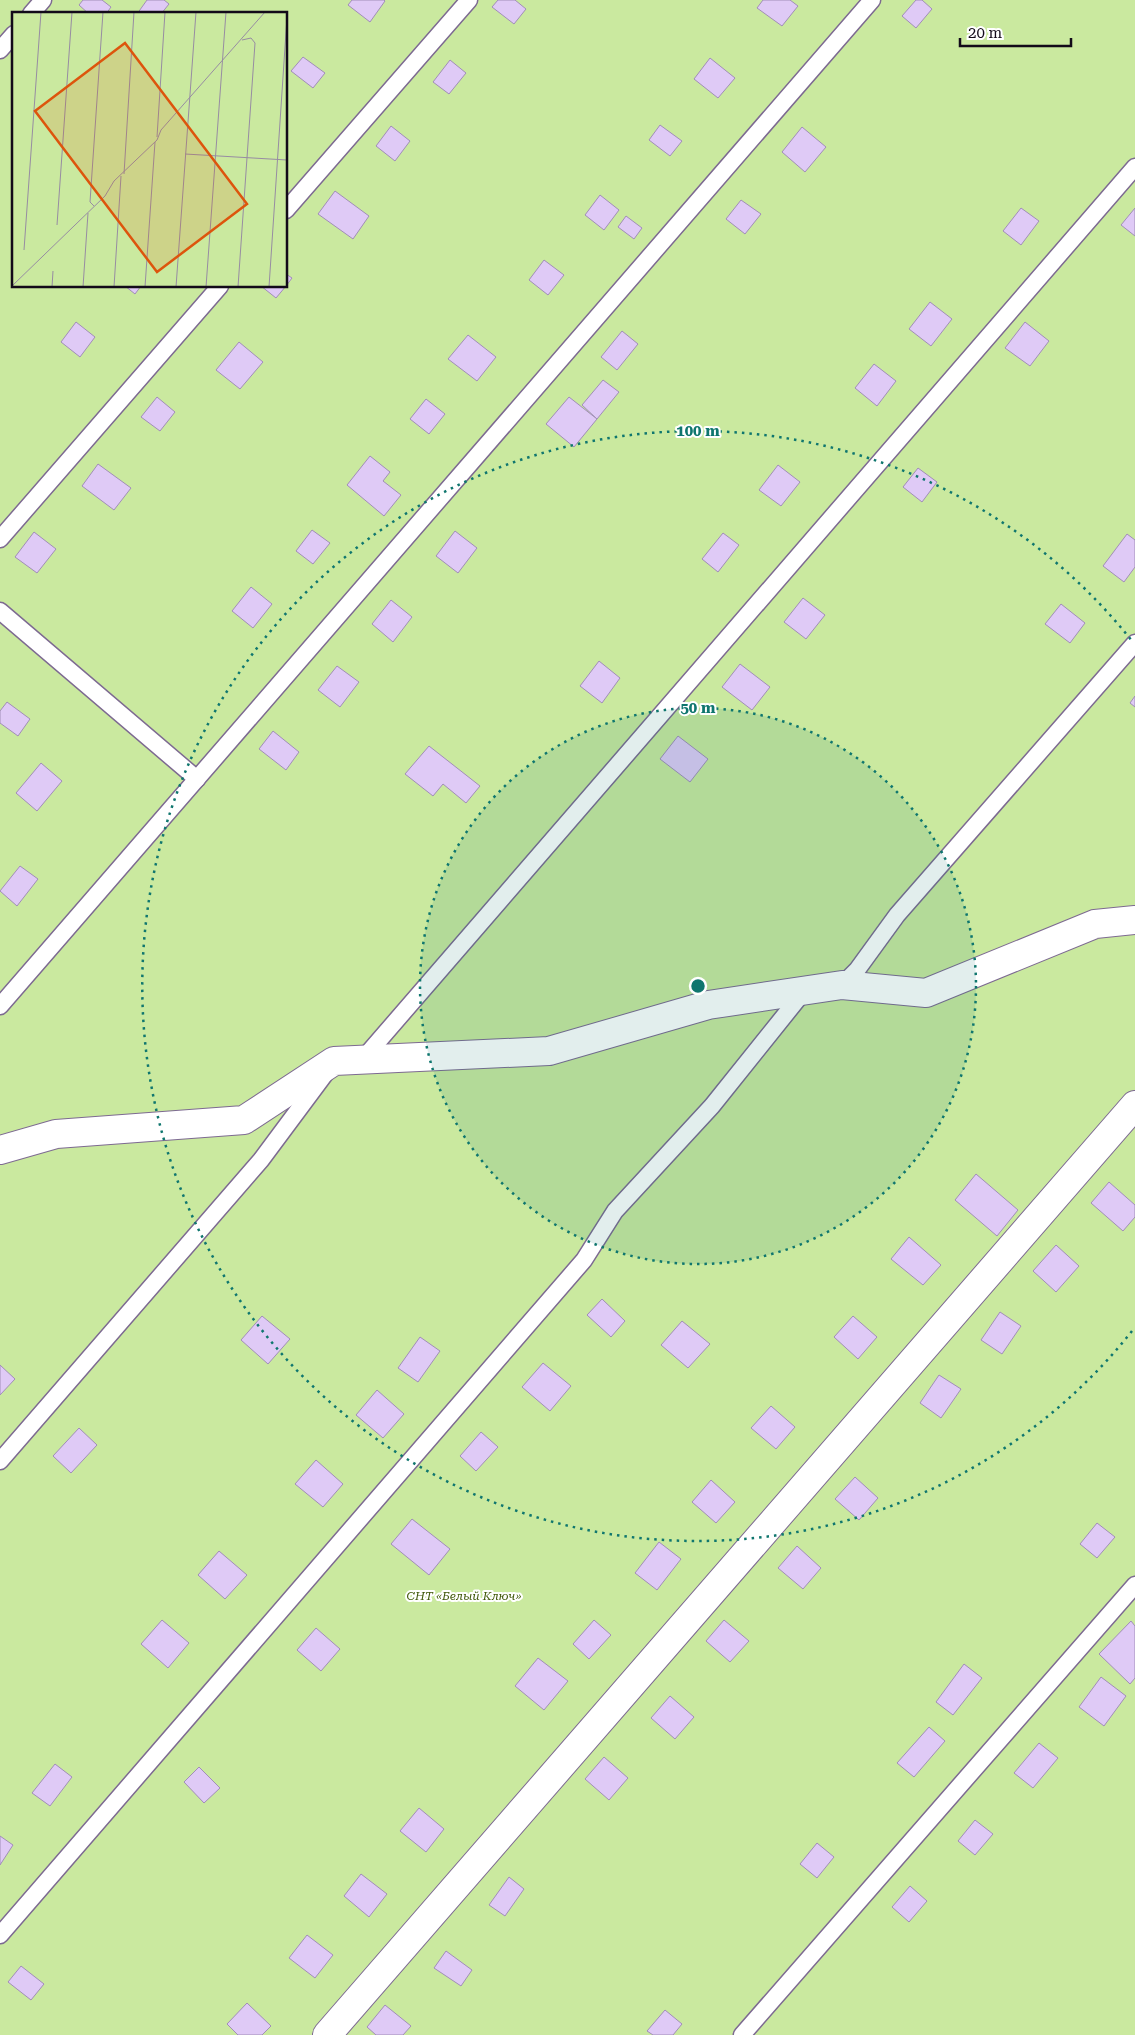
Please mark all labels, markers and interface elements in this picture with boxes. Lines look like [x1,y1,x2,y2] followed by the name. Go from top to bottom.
[12,12,288,288] inset map
[960,15,1071,47] scale bar
[968,24,1003,42] text: 20 m
[676,422,720,440] text: 100 m
[680,699,716,717] text: 50 m
[689,977,707,995] centre of rings
[407,1589,521,1603] park label: СНТ «Белый Ключ»

